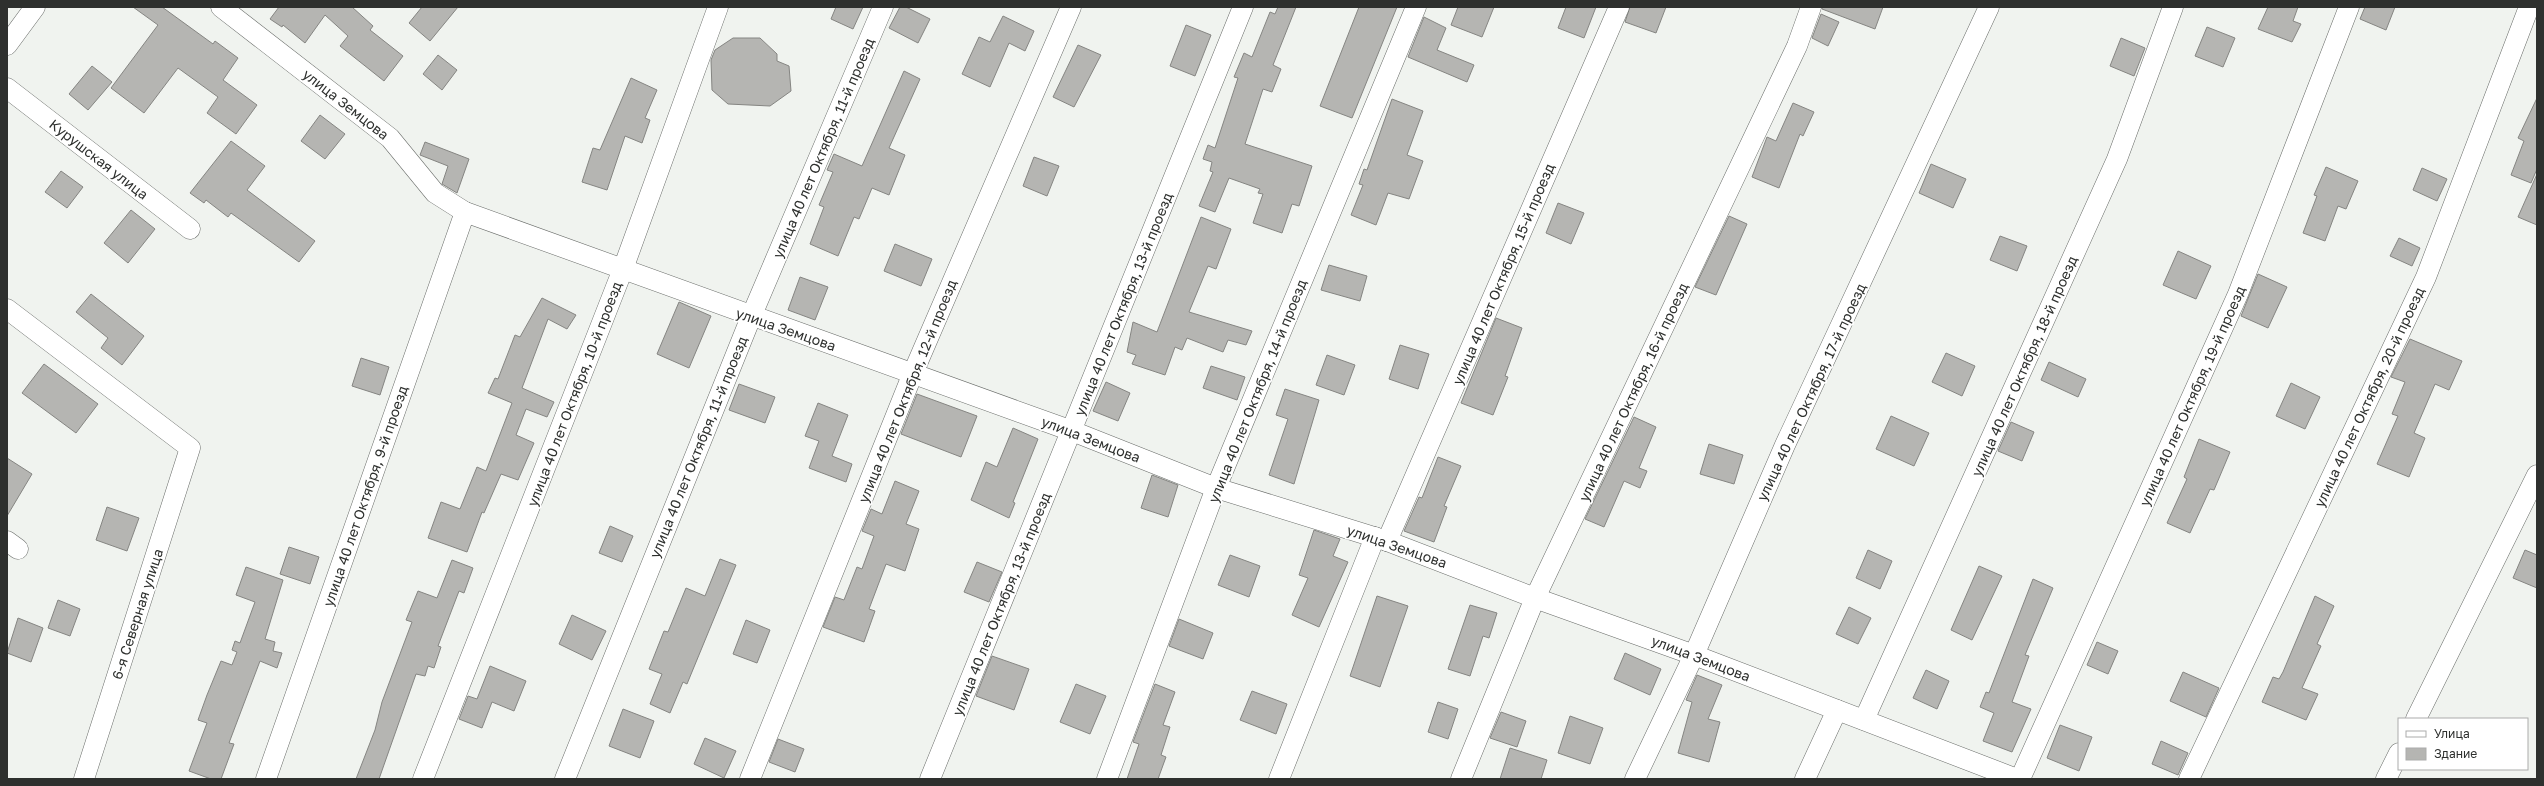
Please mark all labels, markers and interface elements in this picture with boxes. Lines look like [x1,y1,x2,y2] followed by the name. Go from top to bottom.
[769,35,877,261] street label: улица 40 лет Октября, 11-й проезд
[300,65,392,143] street label: улица Земцова
[46,115,152,203] street label: Курушская улица
[1448,160,1558,387] street label: улица 40 лет Октября, 15-й проезд
[1070,189,1176,418] street label: улица 40 лет Октября, 13-й проезд
[1968,253,2081,479] street label: улица 40 лет Октября, 18-й проезд
[854,276,960,505] street label: улица 40 лет Октября, 12-й проезд
[1204,276,1310,505] street label: улица 40 лет Октября, 14-й проезд
[523,279,625,509] street label: улица 40 лет Октября, 10-й проезд
[1575,279,1692,504] street label: улица 40 лет Октября, 16-й проезд
[1753,280,1869,504] street label: улица 40 лет Октября, 17-й проезд
[2136,283,2249,509] street label: улица 40 лет Октября, 19-й проезд
[2310,284,2428,510] street label: улица 40 лет Октября, 20-й проезд
[734,304,838,354] street label: улица Земцова
[646,333,751,560] street label: улица 40 лет Октября, 11-й проезд
[319,383,411,609] street label: улица 40 лет Октября, 9-й проезд
[1039,412,1143,466] street label: улица Земцова
[948,489,1054,718] street label: улица 40 лет Октября, 13-й проезд
[1345,521,1449,571] street label: улица Земцова
[108,546,166,682] street label: 6-я Северная улица
[1649,631,1753,685] street label: улица Земцова
[2398,718,2528,770] legend
[2434,726,2470,741] text: Улица
[2434,746,2477,761] text: Здание

